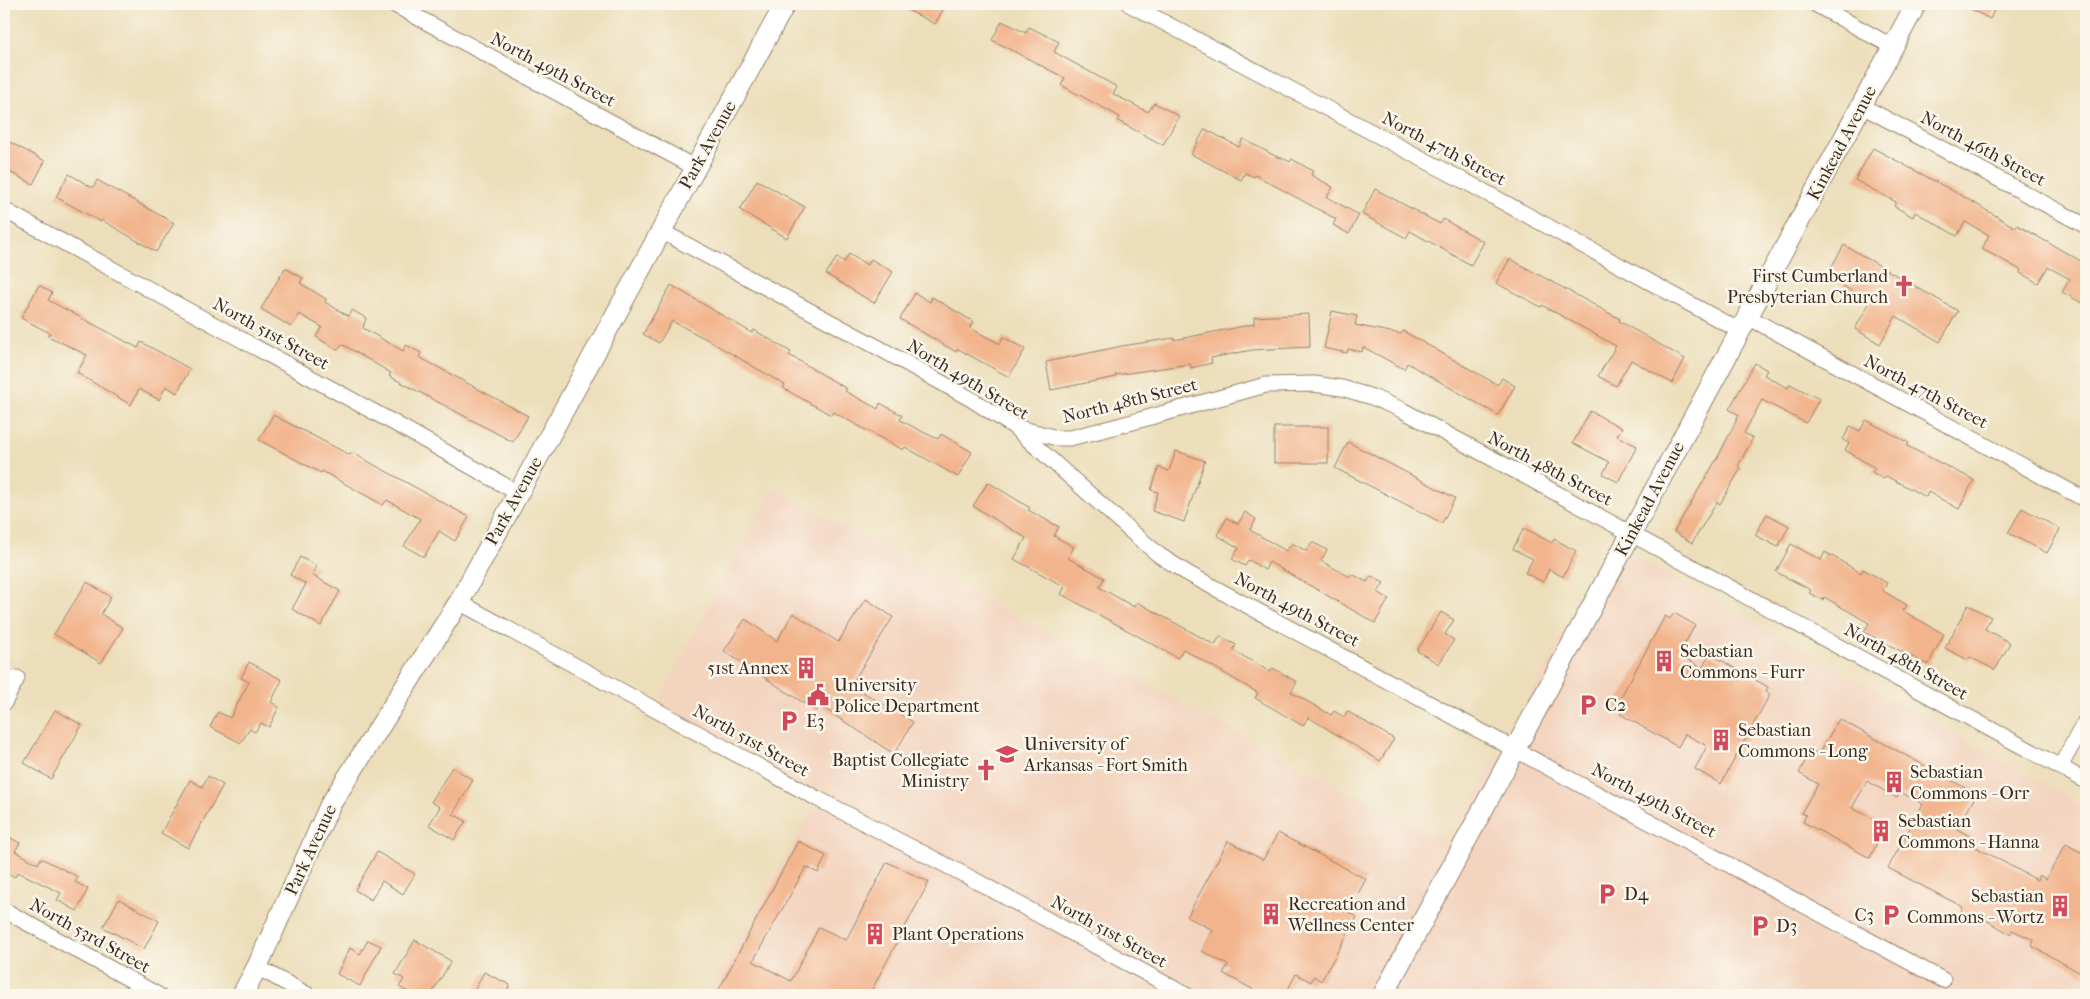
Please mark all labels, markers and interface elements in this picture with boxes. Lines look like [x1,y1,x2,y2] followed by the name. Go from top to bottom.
[487,28,620,112] street label: North 49th Street
[1803,82,1881,204] street label: Kinkead Avenue
[675,97,741,193] street label: Park Avenue
[1917,107,2050,191] street label: North 46th Street
[1379,108,1510,191] street label: North 47th Street
[1727,266,1888,308] place label: First Cumberland Presbyterian Church
[1891,273,1917,299] church icon: First Cumberland Presbyterian Church
[209,294,333,375] street label: North 51st Street
[903,335,1033,425] street label: North 49th Street
[1861,351,1992,434] street label: North 47th Street
[1060,374,1200,428] street label: North 48th Street
[1484,427,1616,511] street label: North 48th Street
[1611,438,1689,560] street label: Kinkead Avenue
[481,453,547,549] street label: Park Avenue
[1231,568,1364,652] street label: North 49th Street
[1841,619,1972,705] street label: North 48th Street
[1680,641,1805,683] place label: Sebastian Commons - Furr
[1651,648,1677,674] building icon: Sebastian Commons - Furr
[793,655,819,681] building icon: 51st Annex
[707,658,790,679] place label: 51st Annex
[834,675,980,717] place label: University Police Department
[805,682,831,708] public building icon: University Police Department
[1575,692,1601,718] parking icon: C2
[1605,695,1626,716] place label: C2
[689,701,813,782] street label: North 51st Street
[776,708,802,734] parking icon: E3
[806,711,824,732] place label: E3
[1738,720,1868,762] place label: Sebastian Commons - Long
[1708,727,1734,753] building icon: Sebastian Commons - Long
[1023,734,1188,776] place label: University of Arkansas - Fort Smith
[994,741,1020,767] school or university icon: University of Arkansas - Fort Smith
[832,750,970,792] place label: Baptist Collegiate Ministry
[973,757,999,783] church icon: Baptist Collegiate Ministry
[1588,759,1721,843] street label: North 49th Street
[1910,762,2029,804] place label: Sebastian Commons - Orr
[1881,769,1907,795] building icon: Sebastian Commons - Orr
[281,801,341,899] street label: Park Avenue
[1898,811,2040,853] place label: Sebastian Commons - Hanna
[1868,818,1894,844] building icon: Sebastian Commons - Hanna
[1594,881,1620,907] parking icon: D4
[1624,884,1649,905] place label: D4
[1907,886,2045,928] place label: Sebastian Commons - Wortz
[1047,892,1171,973] street label: North 51st Street
[2047,893,2073,919] building icon: Sebastian Commons - Wortz
[26,894,154,978] street label: North 53rd Street
[1287,894,1414,936] place label: Recreation and Wellness Center
[1258,901,1284,927] building icon: Recreation and Wellness Center
[1878,902,1904,928] parking icon: C3
[1854,905,1874,926] place label: C3
[1747,913,1773,939] parking icon: D3
[1776,916,1797,937] place label: D3
[862,921,888,947] building icon: Plant Operations
[892,924,1024,945] place label: Plant Operations

